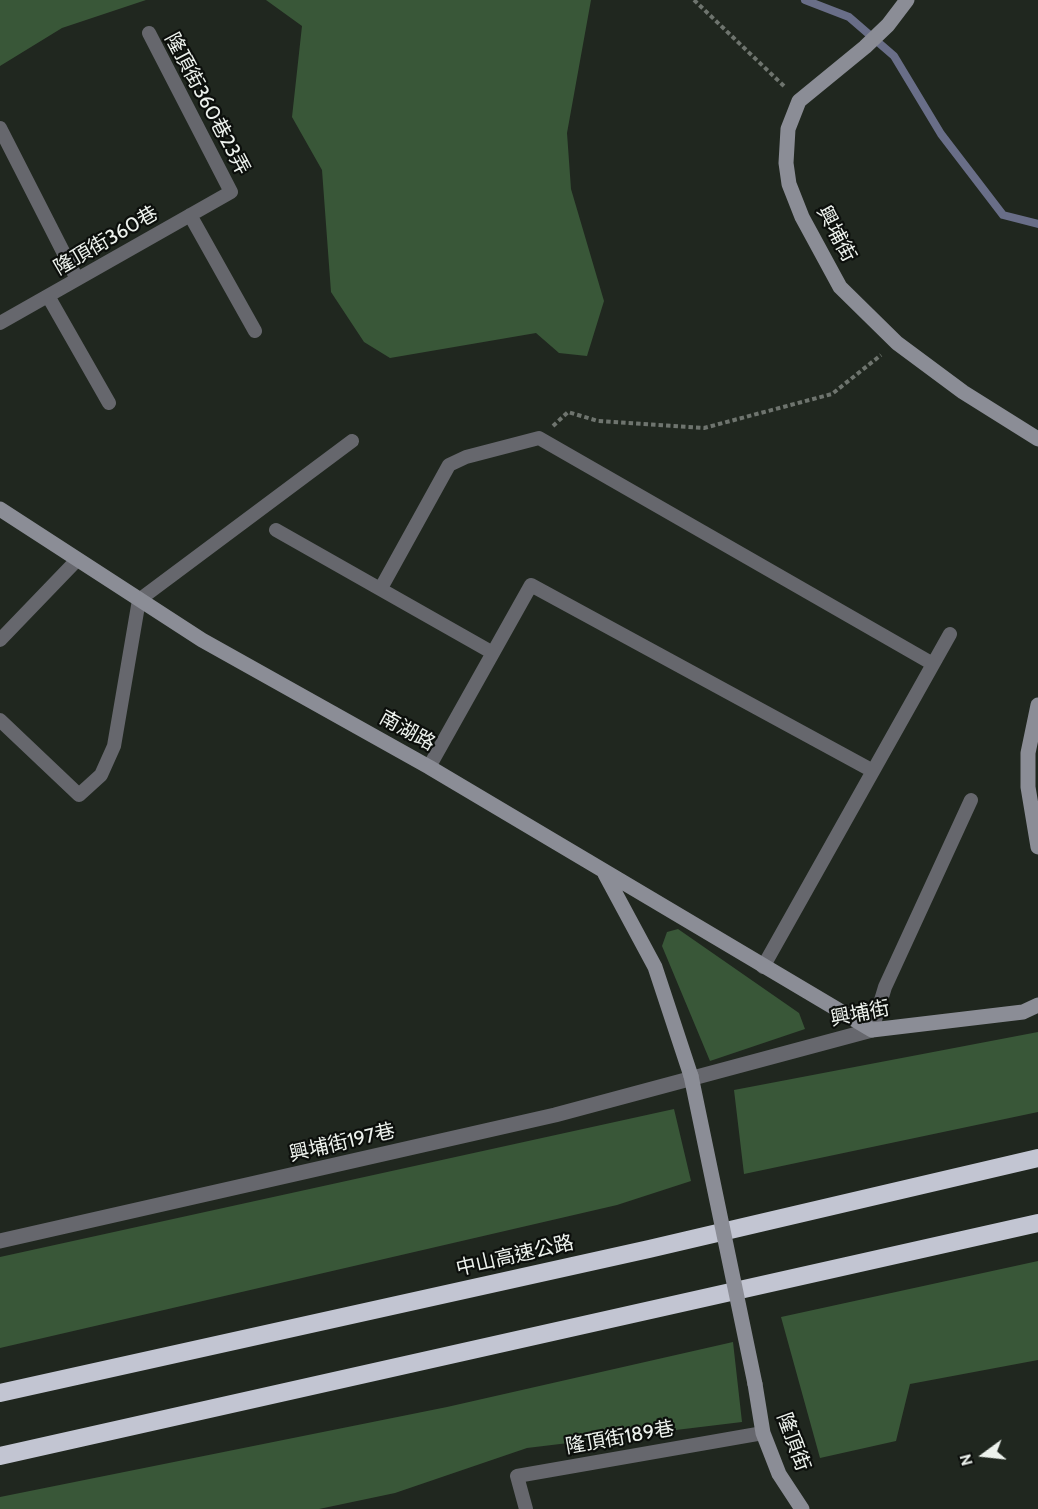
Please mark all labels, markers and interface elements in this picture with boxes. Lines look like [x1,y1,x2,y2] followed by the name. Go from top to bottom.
[159,29,255,179] street label: 隆頂街360巷23弄
[50,202,162,280] street label: 隆頂街360巷
[811,202,861,266] street label: 興埔街
[375,706,439,756] street label: 南湖路
[828,996,892,1032] street label: 興埔街
[287,1119,397,1167] street label: 興埔街197巷
[454,1231,576,1281] street label: 中山高速公路
[771,1410,815,1474] street label: 隆頂街
[564,1417,676,1459] street label: 隆頂街189巷
[954,1425,1014,1485] north arrow
[955,1452,977,1468] text: N

